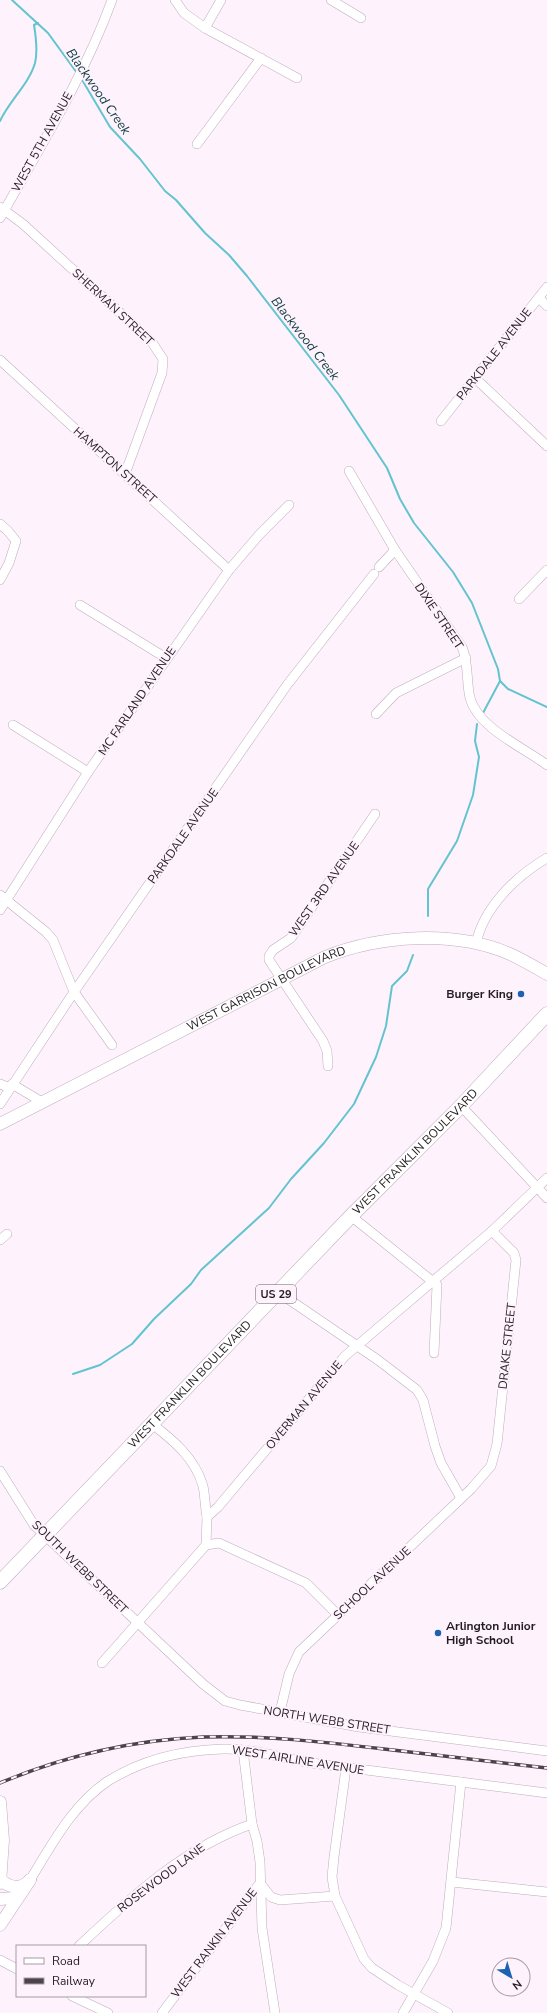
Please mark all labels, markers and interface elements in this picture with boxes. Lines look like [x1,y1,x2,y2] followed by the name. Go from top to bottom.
[62,45,135,139] water label: Blackwood Creek
[8,89,76,195] street label: WEST 5TH AVENUE
[69,265,158,350] street label: SHERMAN STREET
[267,293,344,385] water label: Blackwood Creek
[453,305,535,403] street label: PARKDALE AVENUE
[70,423,161,507] street label: HAMPTON STREET
[411,580,467,653] street label: DIXIE STREET
[95,643,179,759] street label: MC FARLAND AVENUE
[144,785,222,887] street label: PARKDALE AVENUE
[285,838,363,940] street label: WEST 3RD AVENUE
[184,942,348,1035] street label: WEST GARRISON BOULEVARD
[446,986,513,1002] place label: Burger King
[516,989,526,999] marker: Burger King
[349,1085,481,1218] street label: WEST FRANKLIN BOULEVARD
[256,1285,296,1303] road number: US 29
[495,1301,520,1390] street label: DRAKE STREET
[124,1317,255,1452] street label: WEST FRANKLIN BOULEVARD
[262,1357,346,1453] street label: OVERMAN AVENUE
[28,1517,132,1618] street label: SOUTH WEBB STREET
[330,1543,414,1623] street label: SCHOOL AVENUE
[446,1618,536,1648] place label: Arlington Junior High School
[433,1628,443,1638] marker: Arlington Junior High School
[262,1702,392,1738] street label: NORTH WEBB STREET
[231,1742,365,1778] street label: WEST AIRLINE AVENUE
[114,1840,208,1916] street label: ROSEWOOD LANE
[167,1885,261,2001] street label: WEST RANKIN AVENUE
[16,1945,146,1997] legend
[52,1953,80,1969] text: Road
[491,1957,531,1997] north arrow
[52,1973,96,1989] text: Railway
[509,1976,525,1993] text: N

